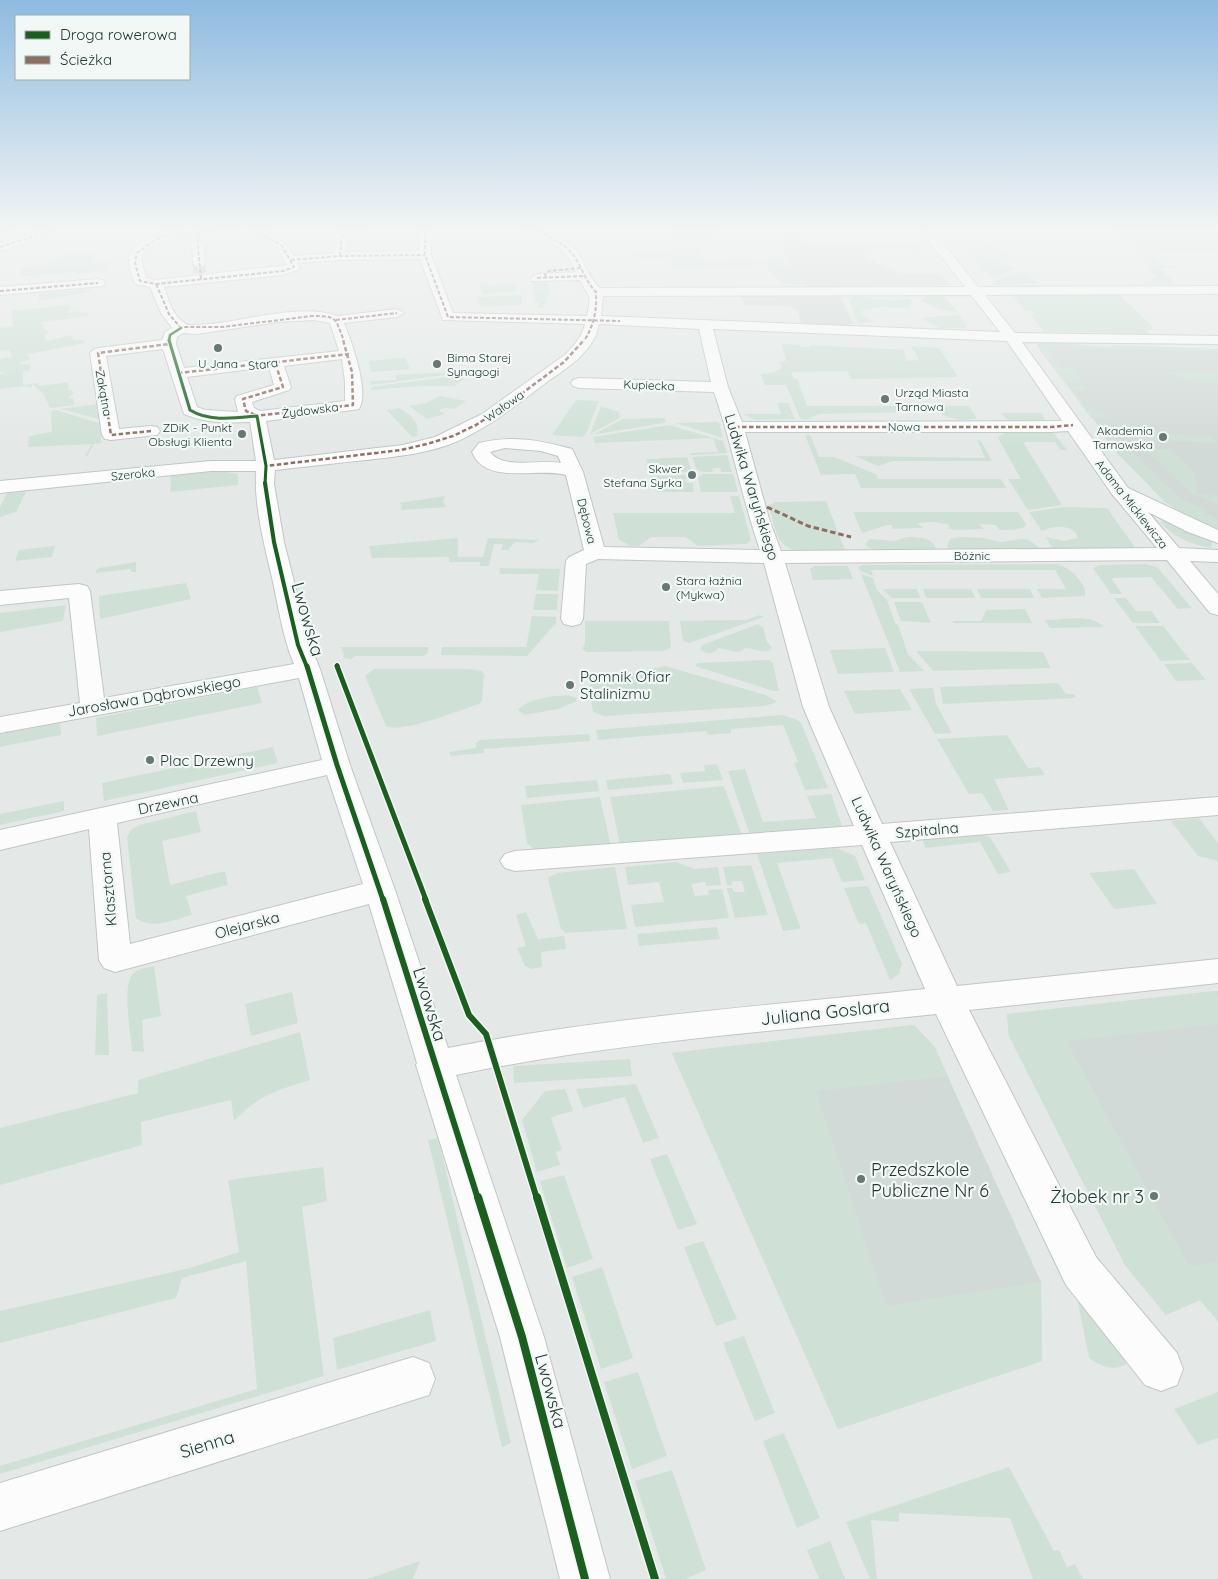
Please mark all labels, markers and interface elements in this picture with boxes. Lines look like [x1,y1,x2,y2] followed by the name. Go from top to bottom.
[15,15,190,80] legend
[60,25,177,44] text: Droga rowerowa
[60,50,112,69] text: Ścieżka
[212,342,224,354] marker: U Jana
[447,350,511,379] place label: Bima Starej Synagogi
[247,355,279,373] street label: Stara
[198,356,238,371] place label: U Jana
[431,358,443,370] marker: Bima Starej Synagogi
[93,369,115,417] street label: Zakątna
[623,377,675,393] street label: Kupiecka
[895,385,968,414] place label: Urząd Miasta Tarnowa
[481,387,527,425] street label: Wałowa
[879,393,891,405] marker: Urząd Miasta Tarnowa
[281,399,339,421] street label: Żydowska
[721,411,783,563] street label: Ludwika Waryńskiego
[888,419,920,434] street label: Nowa
[149,420,232,449] place label: ZDiK - Punkt Obsługi Klienta
[1093,423,1153,452] place label: Akademia Tarnowska
[236,428,248,440] marker: ZDiK - Punkt Obsługi Klienta
[1157,431,1169,443] marker: Akademia Tarnowska
[1093,456,1171,552] street label: Adama Mickiewicza
[604,461,682,490] place label: Skwer Stefana Syrka
[110,464,156,484] street label: Szeroka
[686,469,698,481] marker: Skwer Stefana Syrka
[574,497,600,545] street label: Dębowa
[954,548,990,563] street label: Bóżnic
[676,573,742,602] place label: Stara łaźnia (Mykwa)
[286,579,330,659] street label: Lwowska
[660,581,672,593] marker: Stara łaźnia (Mykwa)
[580,667,671,703] place label: Pomnik Ofiar Stalinizmu
[66,671,242,721] street label: Jarosława Dąbrowskiego
[564,679,576,691] marker: Pomnik Ofiar Stalinizmu
[160,751,254,770] place label: Plac Drzewny
[144,754,156,766] marker: Plac Drzewny
[136,787,200,819] street label: Drzewna
[847,793,927,941] street label: Ludwika Waryńskiego
[895,818,959,842] street label: Szpitalna
[95,851,121,927] street label: Klasztorna
[213,907,281,943] street label: Olejarska
[408,964,452,1044] street label: Lwowska
[759,994,891,1030] street label: Juliana Goslara
[871,1158,989,1202] place label: Przedszkole Publiczne Nr 6
[855,1173,867,1185] marker: Przedszkole Publiczne Nr 6
[1050,1185,1144,1208] place label: Żłobek nr 3
[1148,1190,1160,1202] marker: Żłobek nr 3
[530,1351,572,1431] street label: Lwowska
[177,1425,237,1463] street label: Sienna

